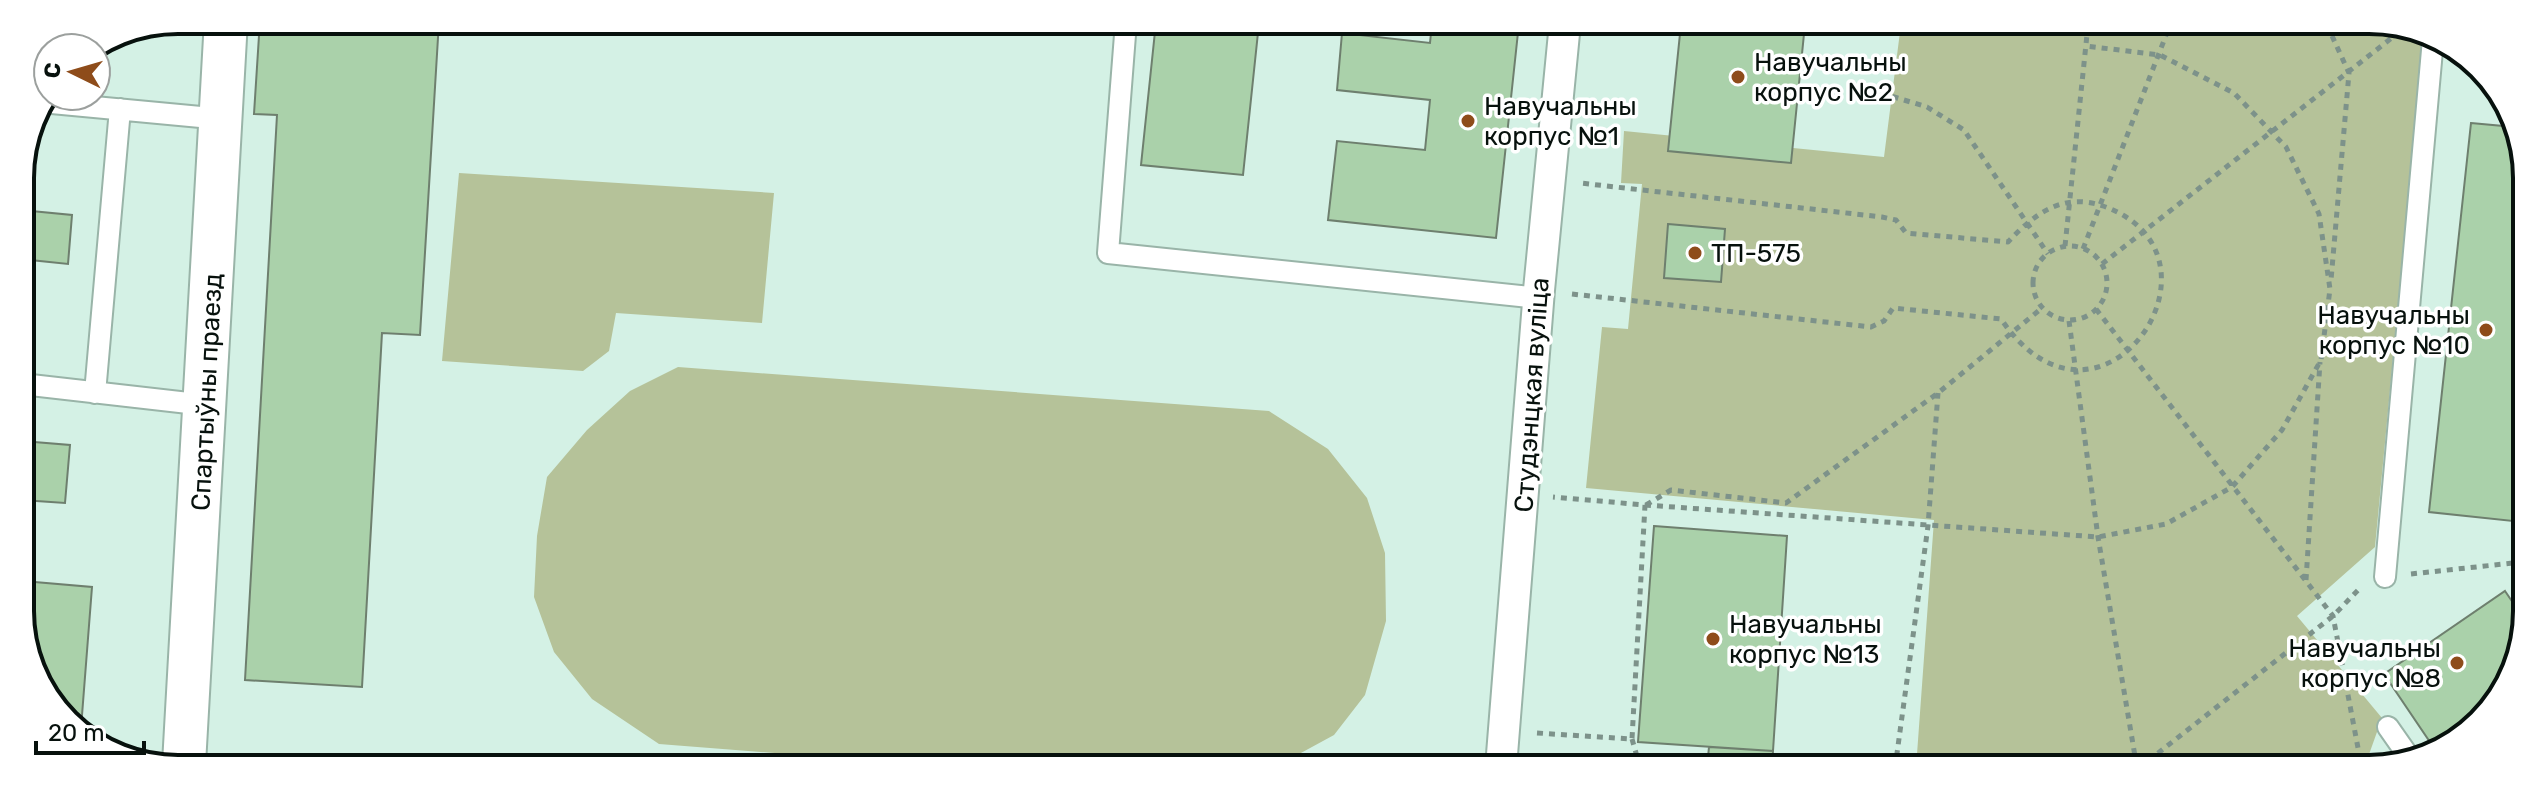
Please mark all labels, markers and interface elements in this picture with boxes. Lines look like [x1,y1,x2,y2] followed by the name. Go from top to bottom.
[32,32,112,112] north arrow
[1754,47,1907,108] place label: Навучальны корпус №2
[38,61,67,79] text: С
[1729,68,1747,86] marker: Навучальны корпус №2
[1484,91,1637,152] place label: Навучальны корпус №1
[1459,112,1477,130] marker: Навучальны корпус №1
[1711,238,1801,269] place label: ТП-575
[1686,244,1704,262] marker: ТП-575
[185,272,229,512] street label: Спартыўны праезд
[1508,276,1556,514] street label: Студэнцкая вуліца
[2317,300,2470,361] place label: Навучальны корпус №10
[2477,321,2495,339] marker: Навучальны корпус №10
[1729,609,1882,670] place label: Навучальны корпус №13
[1704,630,1722,648] marker: Навучальны корпус №13
[2288,633,2441,694] place label: Навучальны корпус №8
[2448,654,2466,672] marker: Навучальны корпус №8
[36,705,144,755] scale bar
[48,719,105,747] text: 20 m

